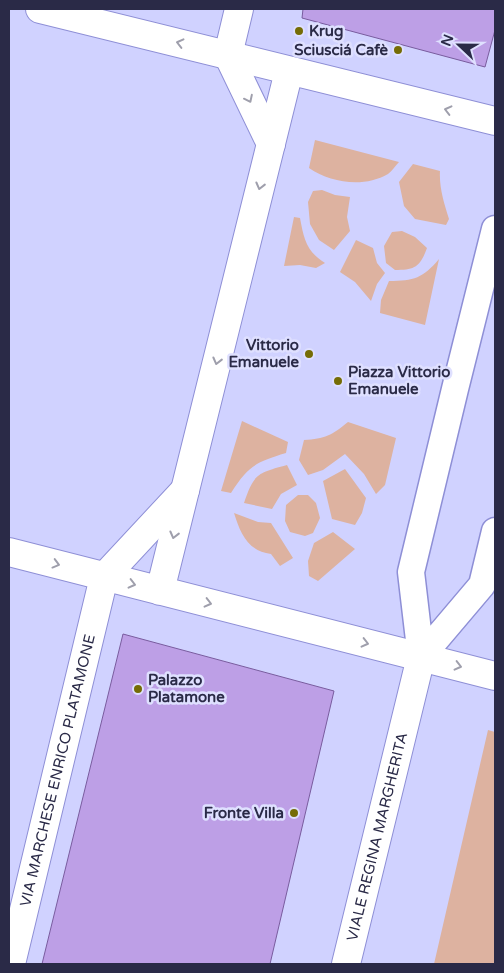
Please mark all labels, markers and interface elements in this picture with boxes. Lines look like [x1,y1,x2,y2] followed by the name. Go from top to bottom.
[434,20,484,70] north arrow
[309,22,343,41] place label: Krug
[293,25,305,37] marker: Krug
[437,32,457,49] text: N
[177,39,185,49] one-way arrow
[294,41,389,59] place label: Sciusciá Cafè
[392,44,404,56] marker: Sciusciá Cafè
[243,94,253,103] one-way arrow
[443,105,452,116] one-way arrow
[255,181,266,190] one-way arrow
[228,336,300,371] place label: Vittorio Emanuele
[303,348,315,360] marker: Vittorio Emanuele
[212,356,223,365] one-way arrow
[348,363,450,398] place label: Piazza Vittorio Emanuele
[332,375,344,387] marker: Piazza Vittorio Emanuele
[169,531,180,540] one-way arrow
[51,558,60,569] one-way arrow
[128,578,137,589] one-way arrow
[203,597,212,608] one-way arrow
[16,633,99,909] street label: VIA MARCHESE ENRICO PLATAMONE
[361,637,370,648] one-way arrow
[454,661,462,671] one-way arrow
[148,671,225,706] place label: Palazzo Platamone
[132,683,144,695] marker: Palazzo Platamone
[343,731,411,943] street label: VIALE REGINA MARGHERITA
[204,804,284,822] place label: Fronte Villa
[288,807,300,819] marker: Fronte Villa

